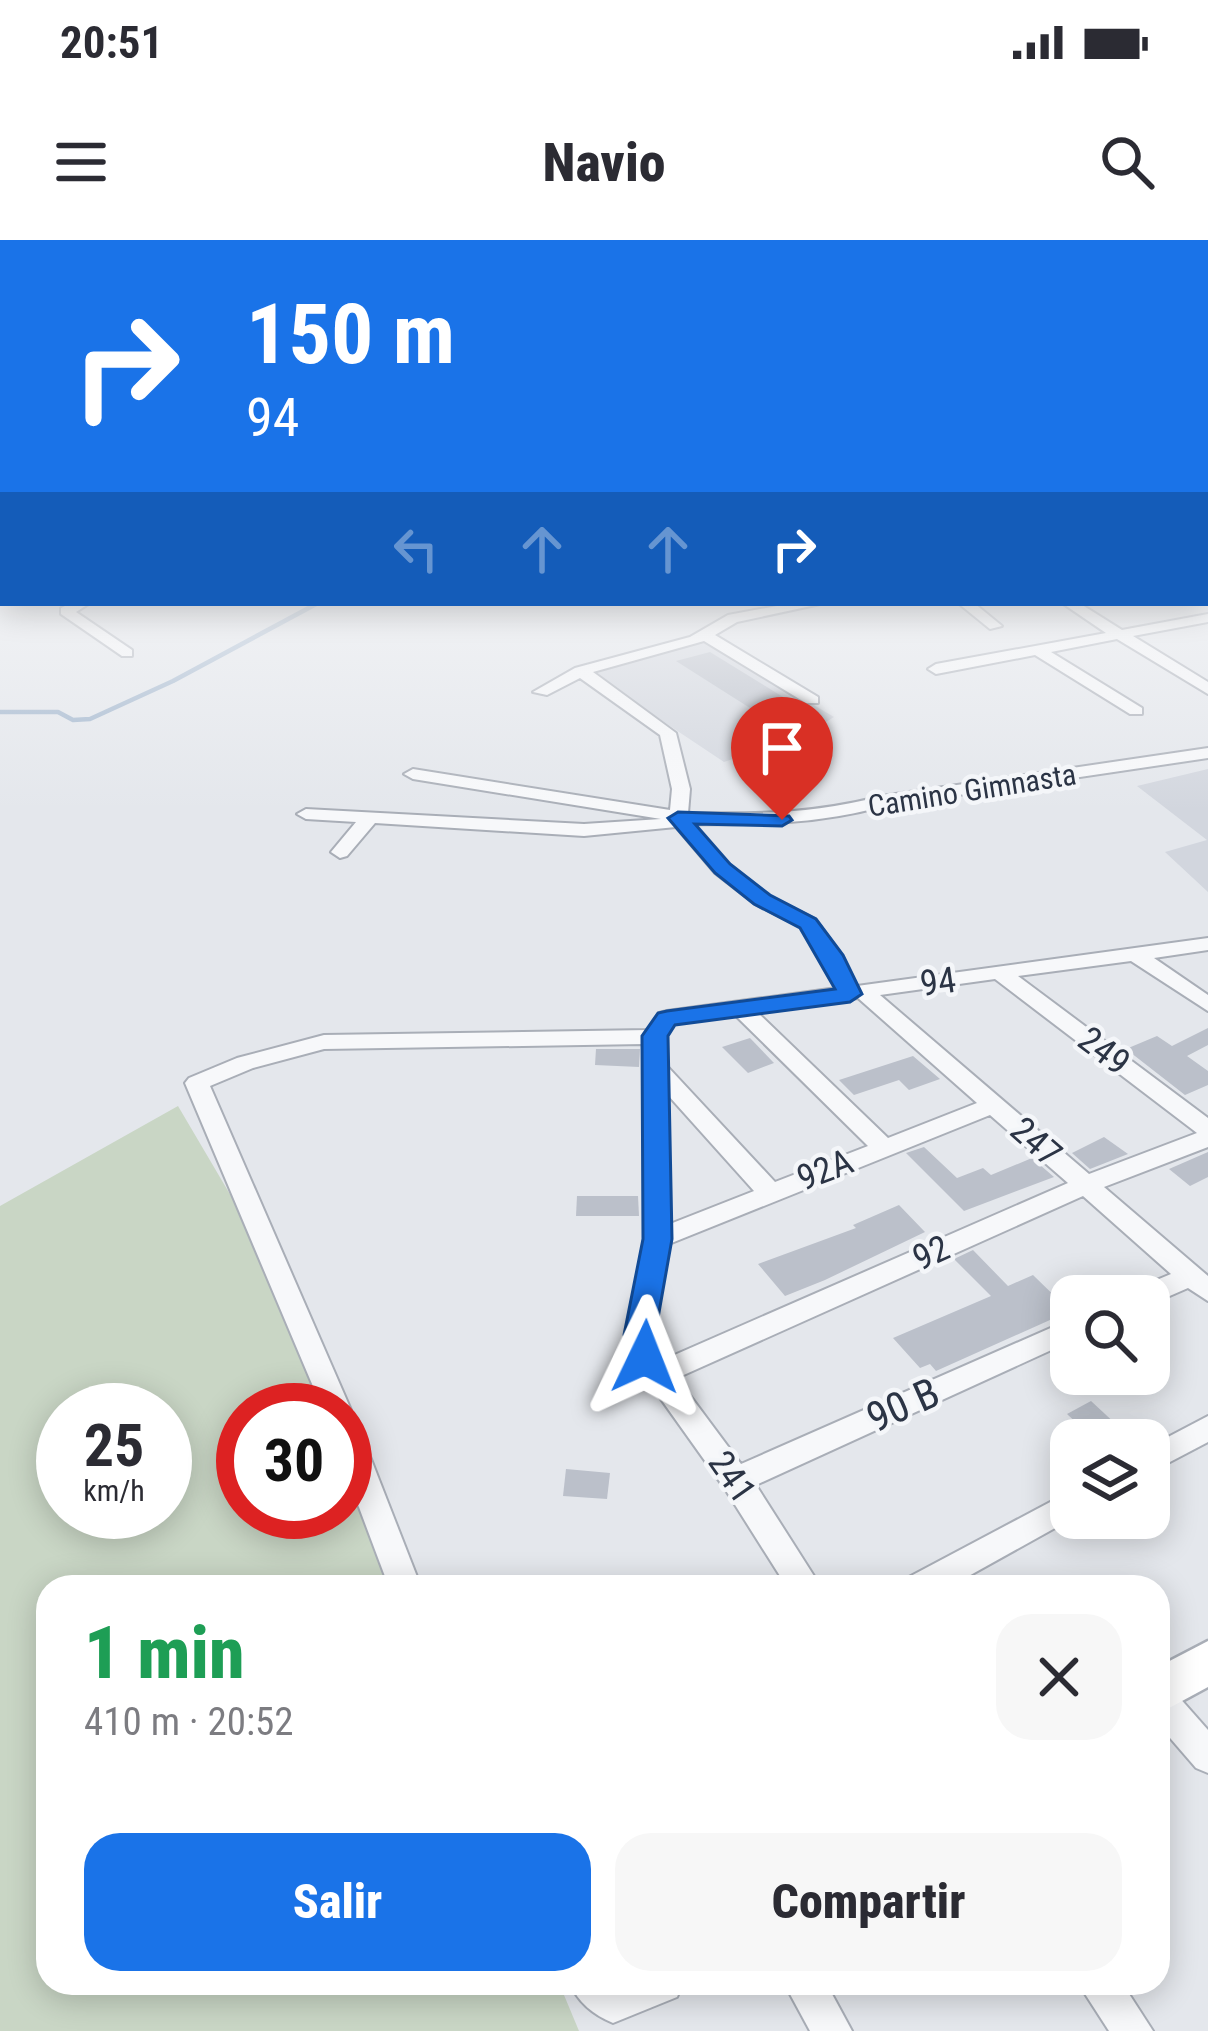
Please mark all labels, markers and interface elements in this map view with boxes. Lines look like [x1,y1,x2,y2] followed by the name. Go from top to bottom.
[60,16,163,69] text: 20:51
[48,129,114,195] icon: menu
[1094,129,1160,195] icon: search
[542,131,666,194] text: Navio
[246,285,455,384] text: 150 m
[48,288,204,444] icon: right
[246,386,299,449] text: 94
[383,516,449,582] icon: left
[509,516,575,582] icon: ahead
[635,516,701,582] icon: ahead
[761,516,827,582] icon: right
[731,697,833,820] pin
[749,715,815,781] icon: arrive
[865,756,1079,824] street label: Camino Gimnasta
[917,959,959,1005] street label: 94
[1070,1018,1138,1084] street label: 249
[1002,1109,1070,1175] street label: 247
[791,1140,859,1200] street label: 92A
[906,1227,956,1279] street label: 92
[1050,1275,1170,1539] map controls
[1050,1275,1170,1395] button: search
[582,1294,708,1420] position arrow
[859,1368,947,1442] street label: 90 B
[216,1383,372,1539] speed limit sign: 30
[84,1410,144,1481] text: 25
[1050,1419,1170,1539] button: layers
[700,1443,764,1511] street label: 241
[83,1473,145,1508] text: km/h
[84,1611,245,1696] text: 1 min
[996,1614,1122,1740] button: close
[84,1699,294,1745] text: 410 m · 20:52
[84,1833,591,1971] button: Salir
[615,1833,1122,1971] button: Compartir

